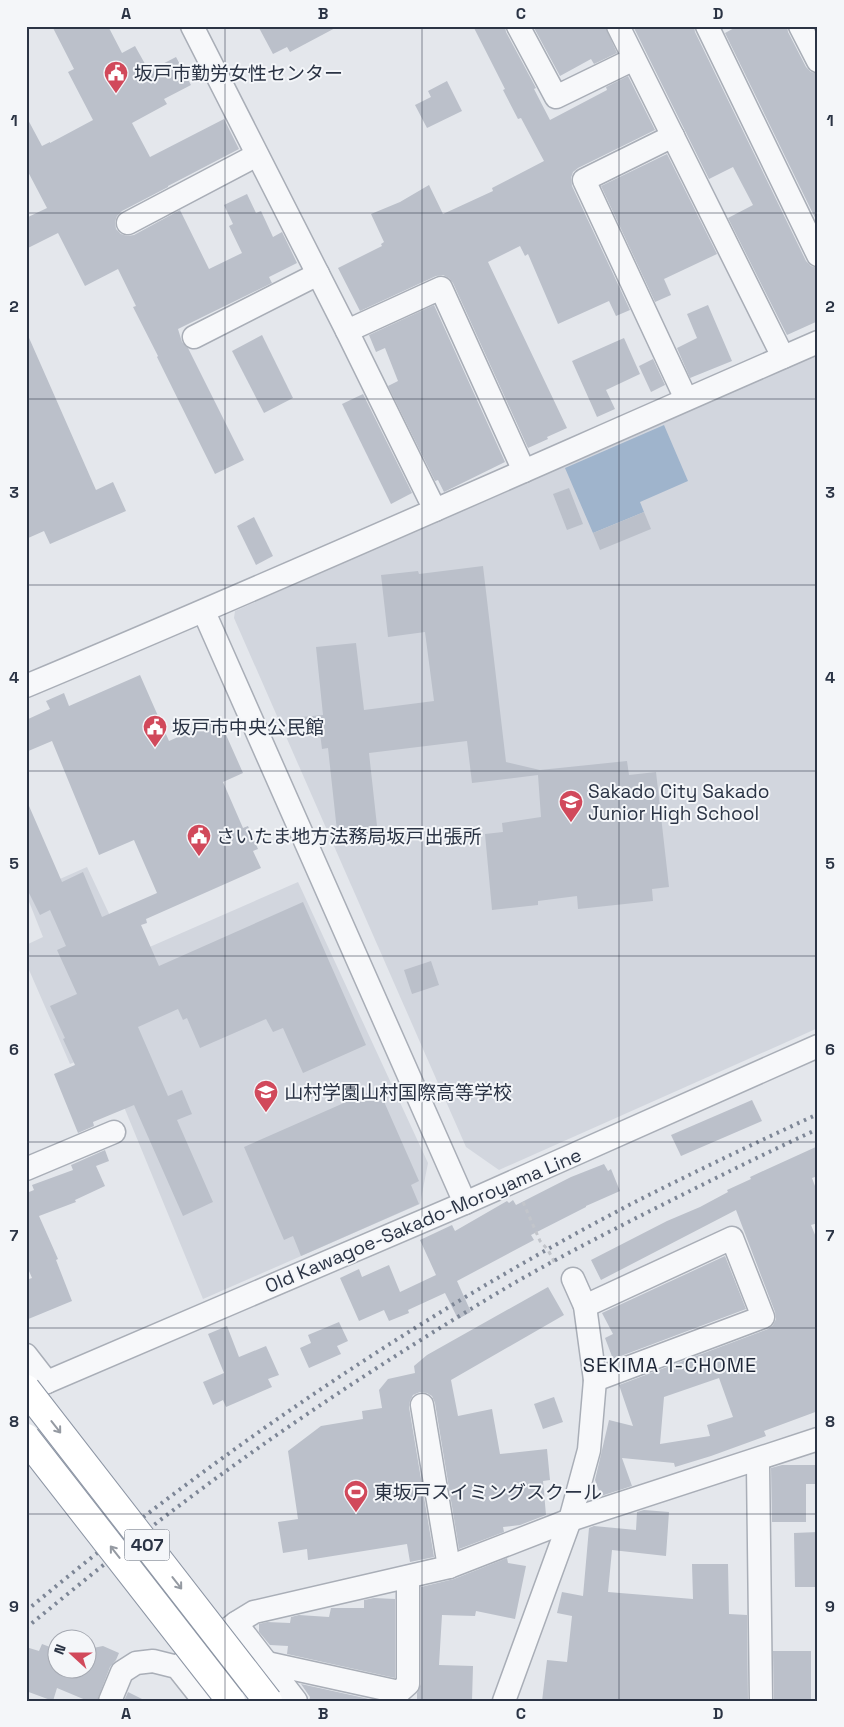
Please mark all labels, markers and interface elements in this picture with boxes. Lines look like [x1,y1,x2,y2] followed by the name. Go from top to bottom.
[121,3,131,24] text: A
[318,3,328,24] text: B
[516,3,526,24] text: C
[713,3,723,24] text: D
[103,60,129,94] public building icon: 坂戸市勤労女性センター
[134,61,343,86] place label: 坂戸市勤労女性センター
[10,110,18,131] text: 1
[826,110,834,131] text: 1
[9,296,19,317] text: 2
[825,296,835,317] text: 2
[9,482,19,503] text: 3
[825,482,835,503] text: 3
[9,667,19,688] text: 4
[825,667,835,688] text: 4
[142,714,168,748] public building icon: 坂戸市中央公民館
[172,715,324,740] place label: 坂戸市中央公民館
[588,779,769,826] place label: Sakado City Sakado Junior High School
[558,789,584,823] school or university icon: Sakado City Sakado Junior High School
[186,823,212,857] public building icon: さいたま地方法務局坂戸出張所
[216,824,481,849] place label: さいたま地方法務局坂戸出張所
[9,853,19,874] text: 5
[825,853,835,874] text: 5
[9,1039,19,1060] text: 6
[825,1039,835,1060] text: 6
[253,1079,279,1113] school or university icon: 山村学園山村国際高等学校
[284,1080,512,1105] place label: 山村学園山村国際高等学校
[261,1142,585,1299] street label: Old Kawagoe-Sakado-Moroyama Line
[10,1225,19,1246] text: 7
[826,1225,835,1246] text: 7
[583,1352,757,1378] district label: SEKIMA 1-CHOME
[9,1411,19,1432] text: 8
[825,1411,835,1432] text: 8
[51,1420,61,1434] one-way arrow
[343,1479,369,1513] sports icon: 東坂戸スイミングスクール
[374,1480,602,1505] place label: 東坂戸スイミングスクール
[124,1530,170,1560] road number: 407
[109,1546,120,1559] one-way arrow
[172,1576,182,1590] one-way arrow
[9,1596,19,1617] text: 9
[825,1596,835,1617] text: 9
[48,1630,98,1680] north arrow
[50,1642,70,1657] text: N
[121,1703,131,1724] text: A
[318,1703,328,1724] text: B
[516,1703,526,1724] text: C
[713,1703,723,1724] text: D

